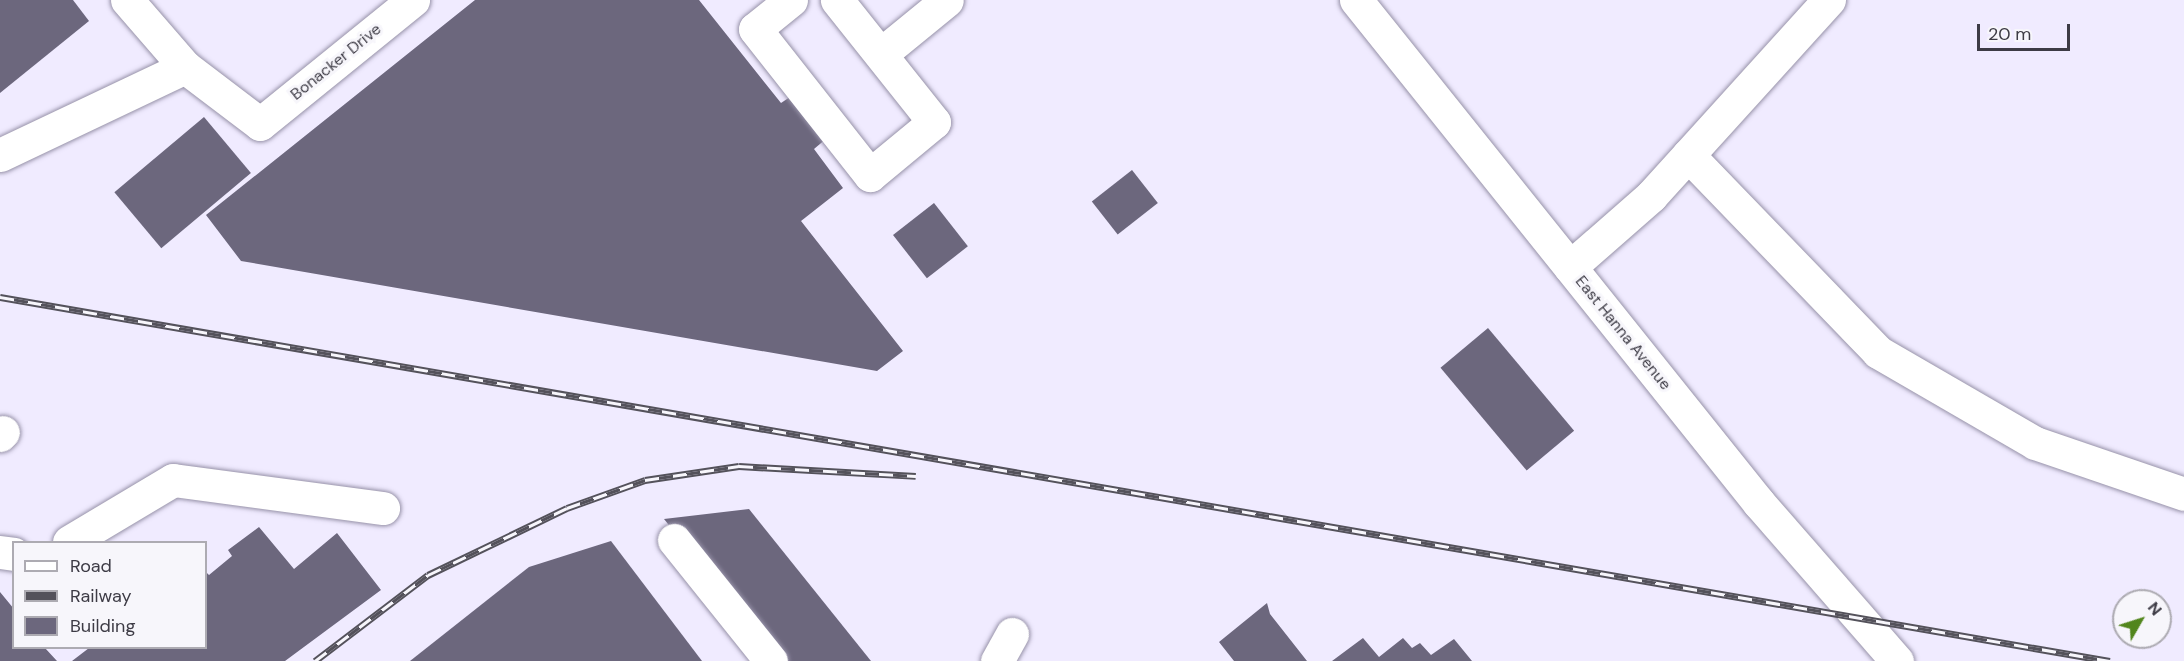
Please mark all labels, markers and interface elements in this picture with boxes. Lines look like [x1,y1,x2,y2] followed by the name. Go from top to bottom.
[1980,12,2073,50] scale bar
[287,20,385,104] street label: Bonacker Drive
[1988,22,2031,46] text: 20 m
[1571,272,1675,394] street label: East Hanna Avenue
[12,541,207,649] legend
[70,554,112,578] text: Road
[70,584,132,608] text: Railway
[2112,589,2172,649] north arrow
[2143,597,2167,620] text: N
[70,614,135,638] text: Building

